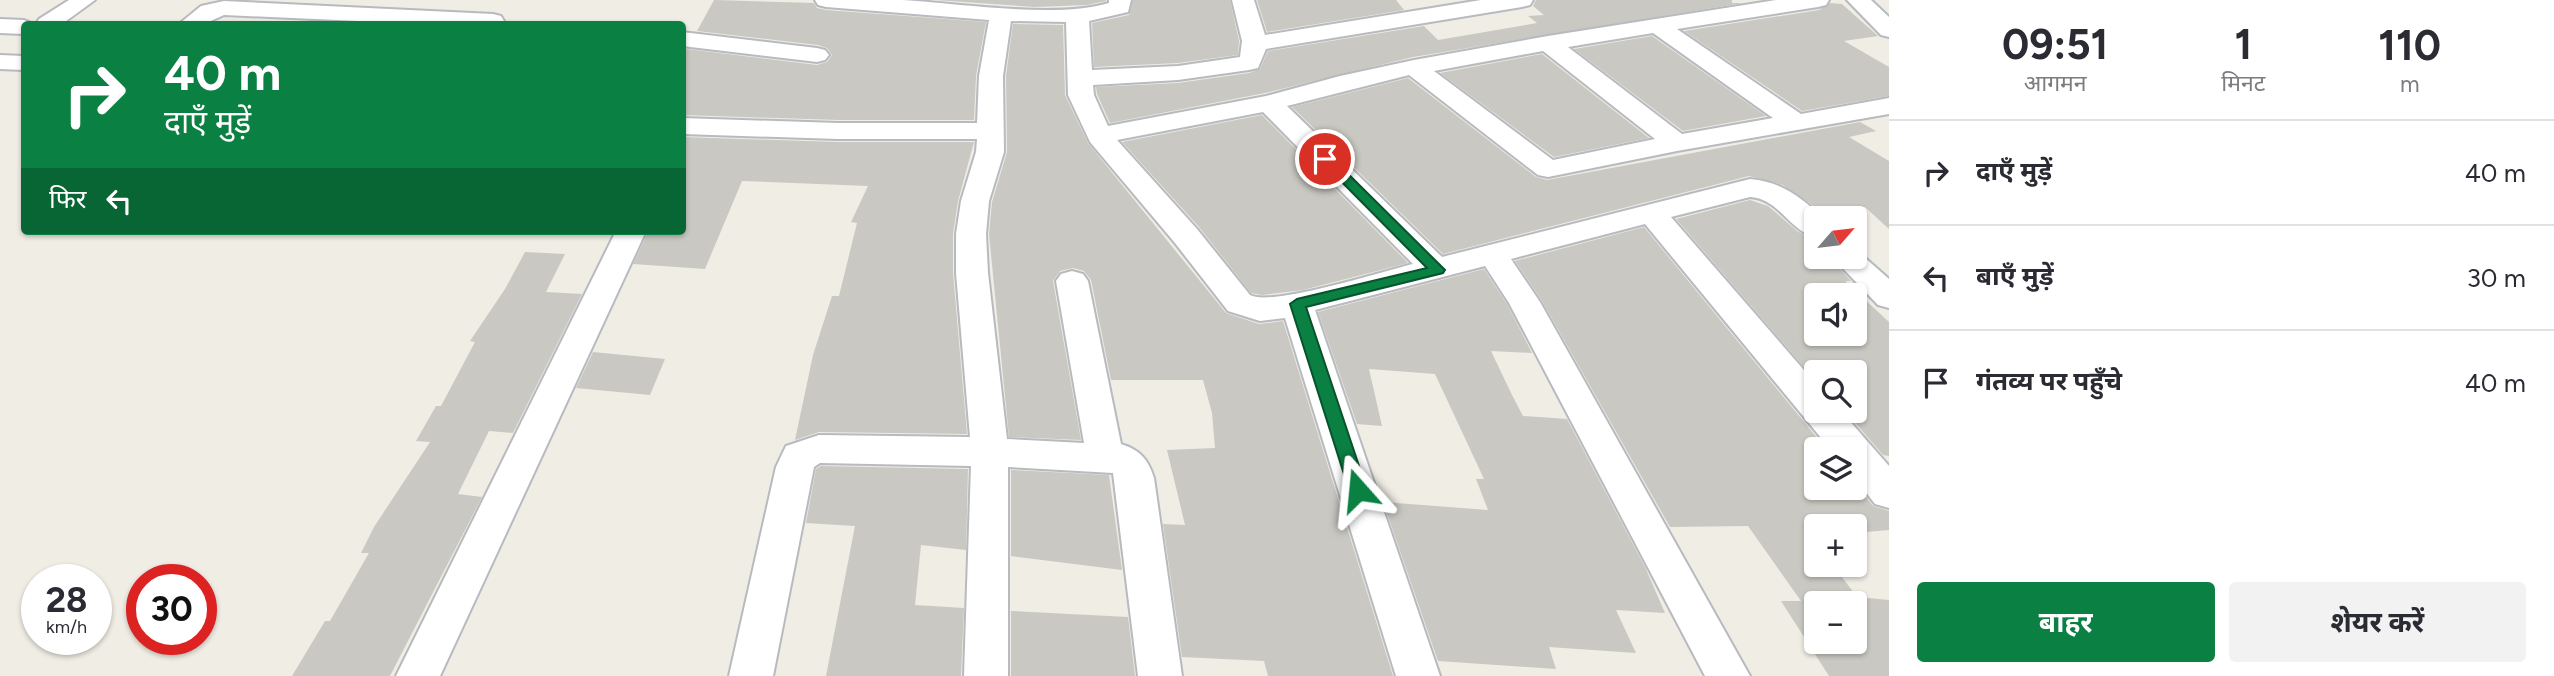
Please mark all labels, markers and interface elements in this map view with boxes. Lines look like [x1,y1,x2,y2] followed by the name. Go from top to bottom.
[2002,19,2108,70] text: 09:51
[2234,19,2252,70] text: 1
[2378,20,2441,71] text: 110
[164,43,281,102] text: 40 m
[49,49,140,140] icon: right
[2024,69,2087,97] text: आगमन
[2221,69,2265,97] text: मिनट
[2400,70,2419,98] text: m
[164,103,251,141] text: दाएँ मुड़ें
[1295,129,1355,189] pin
[1306,140,1344,178] icon: arrive
[1917,154,1955,192] icon: right
[1976,155,2052,187] text: दाएँ मुड़ें
[2465,157,2526,189] text: 40 m
[100,182,138,220] icon: left
[49,183,86,215] text: फिर
[1804,206,1867,270] north arrow
[1804,206,1867,654] map controls
[1917,259,1955,297] icon: left
[1976,260,2053,292] text: बाएँ मुड़ें
[2467,262,2526,294] text: 30 m
[1804,283,1867,346] button: sound
[1804,360,1867,423] button: search
[1917,364,1955,402] icon: arrive
[1976,365,2122,397] text: गंतव्य पर पहुँचे
[2465,367,2526,399] text: 40 m
[1804,437,1867,500] button: layers
[1321,453,1395,527] position arrow
[1804,514,1867,577] button: +
[126,564,217,655] speed limit sign: 30
[46,579,87,621] text: 28
[1917,582,2215,662] button: बाहर
[2229,582,2526,662] button: शेयर करें
[1804,591,1867,654] button: −
[46,616,87,638] text: km/h

